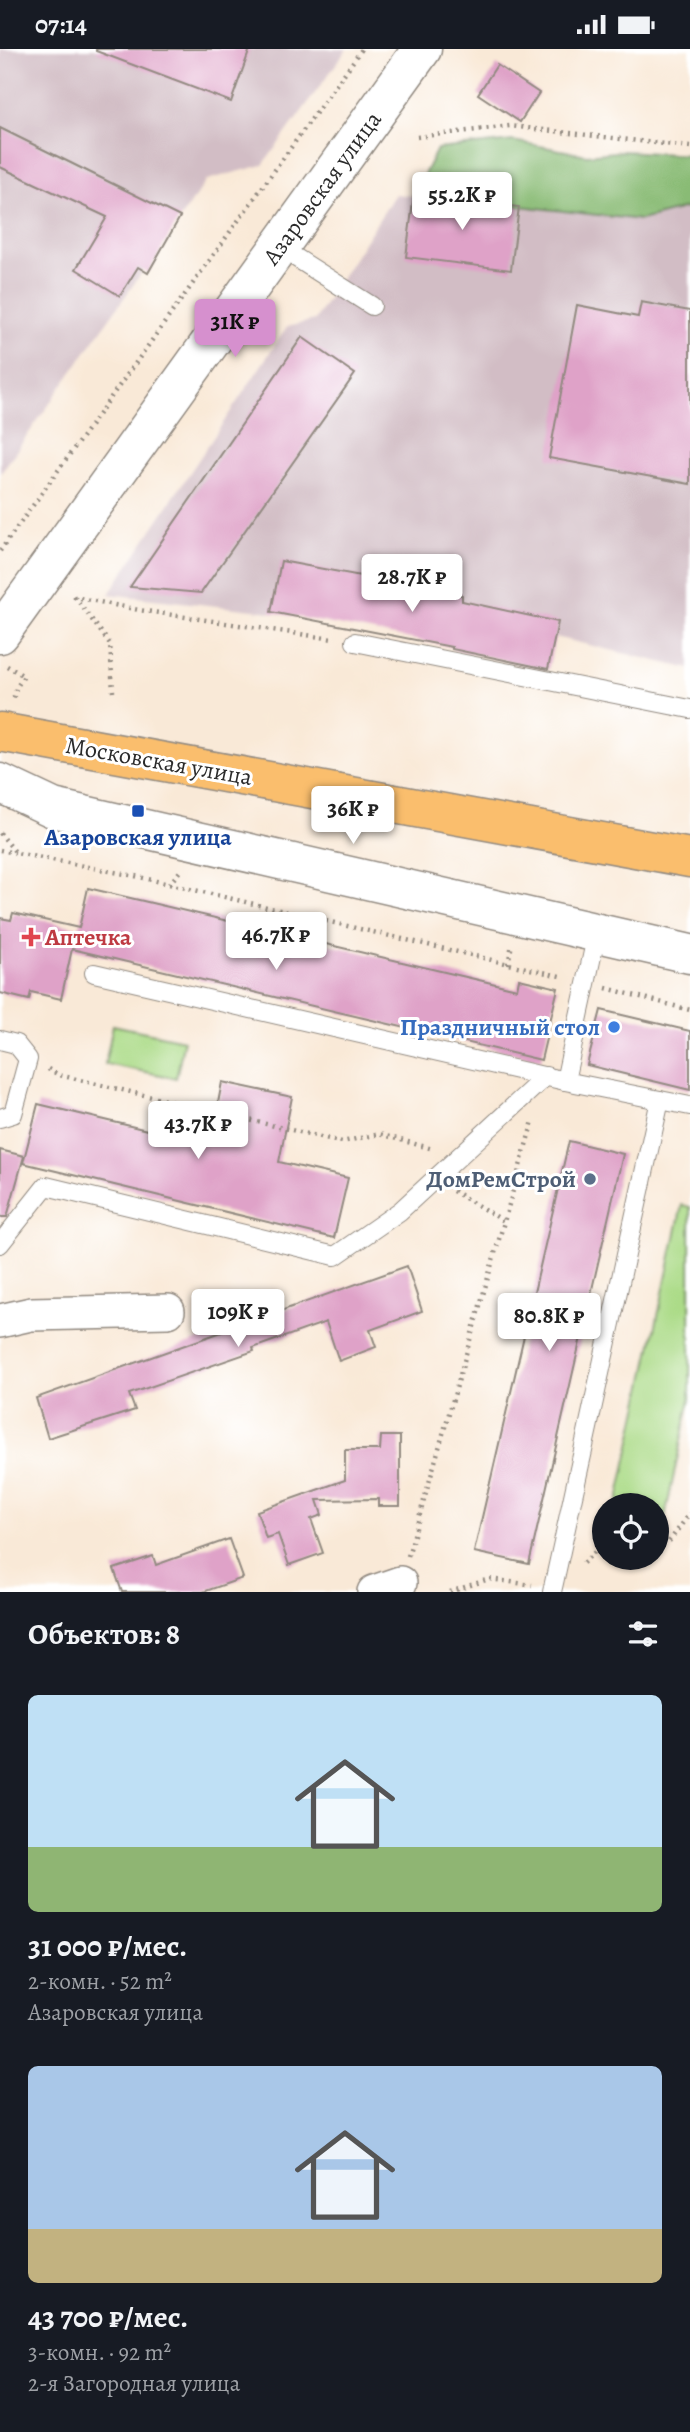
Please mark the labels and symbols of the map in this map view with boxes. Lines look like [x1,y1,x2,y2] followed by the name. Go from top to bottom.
[255,105,389,272] street label: Азаровская улица
[397,173,527,232] pin: 55.2K ₽
[186,299,284,359] pin: 31K ₽
[347,554,477,614] pin: 28.7K ₽
[63,729,255,793] street label: Московская улица
[304,787,402,846] pin: 36K ₽
[130,803,146,819] marker: Азаровская улица
[43,821,232,853] place label: Азаровская улица
[211,913,341,972] pin: 46.7K ₽
[44,921,132,953] place label: Аптечка
[23,929,39,945] marker: Аптечка
[400,1011,600,1043] place label: Праздничный стол
[606,1019,622,1035] marker: Праздничный стол
[133,1101,263,1161] pin: 43.7K ₽
[426,1163,576,1195] place label: ДомРемСтрой
[582,1171,598,1187] marker: ДомРемСтрой
[181,1289,295,1349] pin: 109K ₽
[484,1293,614,1353] pin: 80.8K ₽

